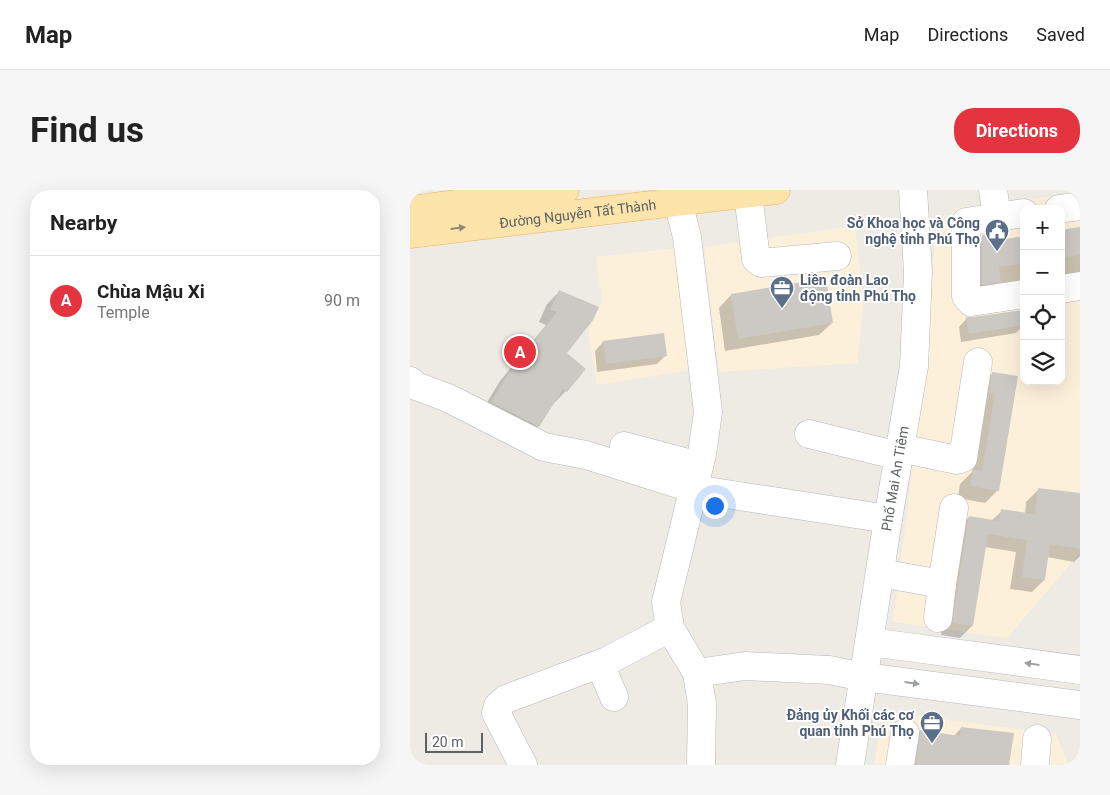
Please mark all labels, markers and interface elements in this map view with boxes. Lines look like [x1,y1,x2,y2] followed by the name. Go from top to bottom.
[25,21,72,49] text: Map
[864,24,899,45] text: Map
[927,24,1008,45] text: Directions
[1036,24,1085,45] text: Saved
[954,108,1080,153] button: Directions
[30,110,144,151] text: Find us
[498,196,657,231] street label: Đường Nguyễn Tất Thành
[1020,205,1065,385] map controls
[1020,205,1065,250] button: +
[50,211,117,235] text: Nearby
[847,215,980,247] place label: Sở Khoa học và Công nghệ tỉnh Phú Thọ
[984,218,1010,252] public building icon: Sở Khoa học và Công nghệ tỉnh Phú Thọ
[451,224,467,232] one-way arrow
[1020,250,1065,295] button: −
[800,272,916,304] place label: Liên đoàn Lao động tỉnh Phú Thọ
[769,275,795,309] office icon: Liên đoàn Lao động tỉnh Phú Thọ
[97,280,205,303] text: Chùa Mậu Xi
[61,291,71,310] text: A
[324,291,360,310] text: 90 m
[1020,295,1065,340] button: locate
[97,303,150,322] text: Temple
[504,333,536,371] pin: A
[1020,340,1065,385] button: layers
[878,425,912,532] street label: Phố Mai An Tiêm
[702,493,728,519] your location
[1023,660,1039,668] one-way arrow
[904,679,920,687] one-way arrow
[787,707,915,739] place label: Đảng ủy Khối các cơ quan tỉnh Phú Thọ
[919,710,945,744] office icon: Đảng ủy Khối các cơ quan tỉnh Phú Thọ
[425,730,482,753] scale bar
[432,734,464,750] text: 20 m

